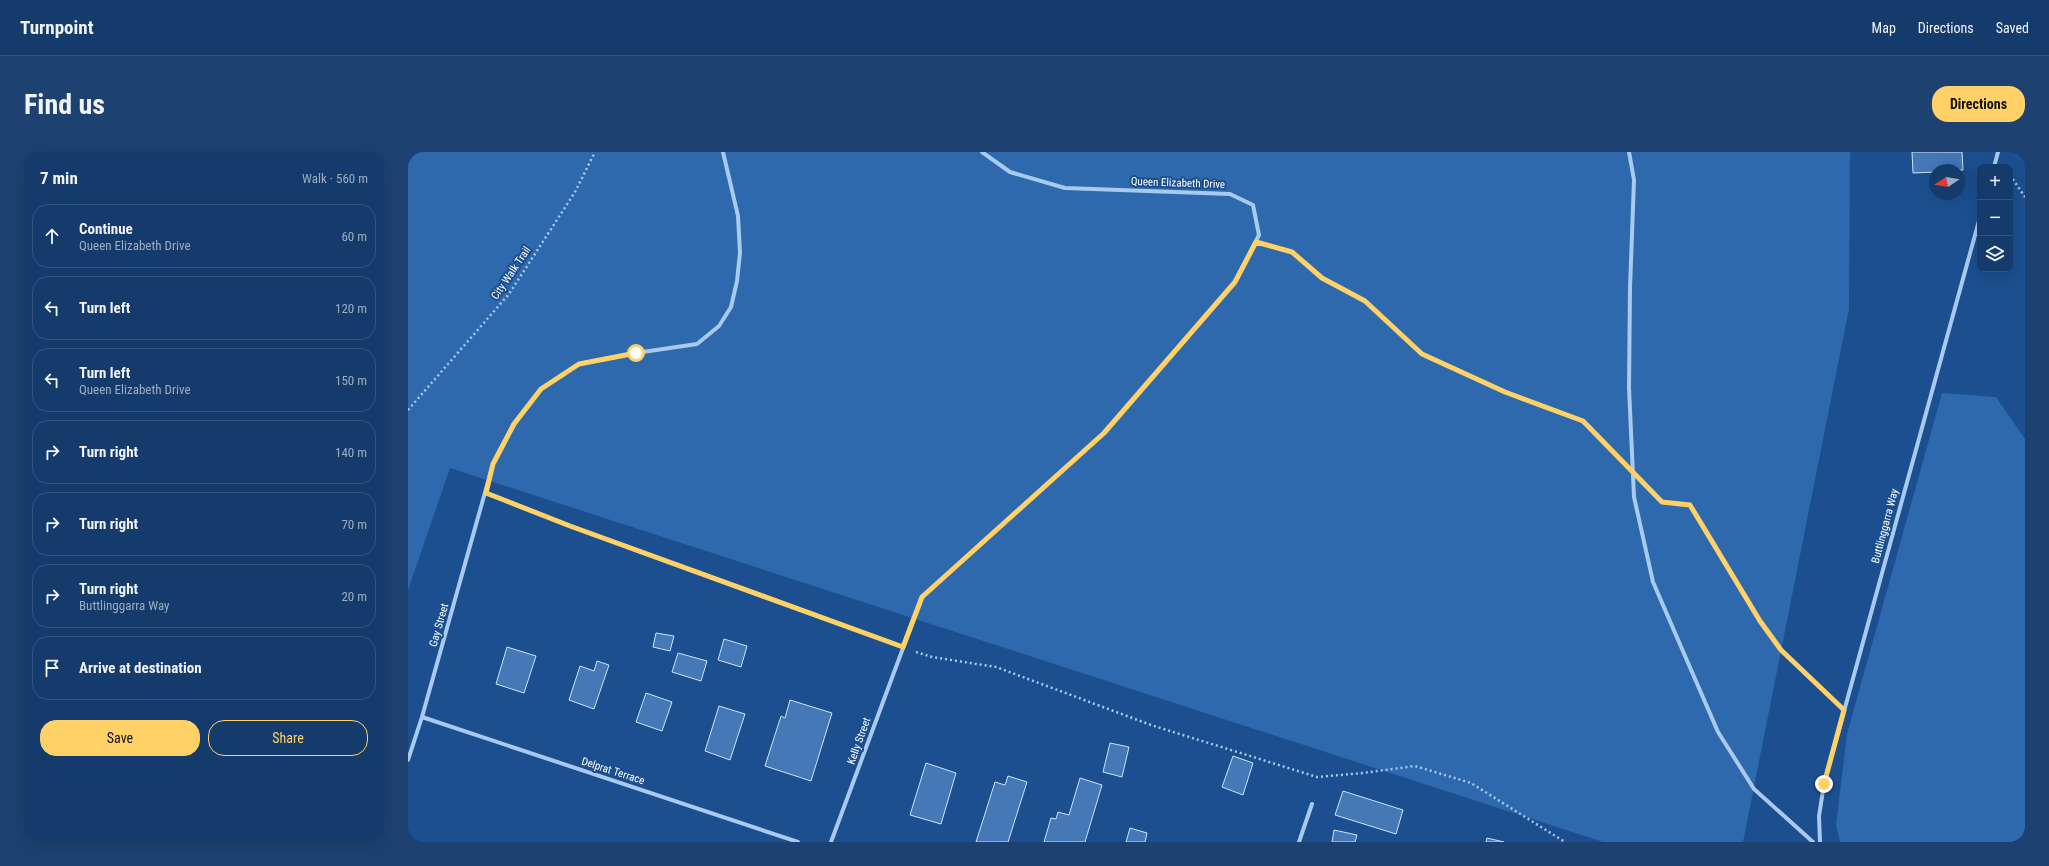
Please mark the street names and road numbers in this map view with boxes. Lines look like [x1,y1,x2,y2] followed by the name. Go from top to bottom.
[1131,175,1225,191] street label: Queen Elizabeth Drive
[489,244,533,302] street label: City Walk Trail
[1869,487,1901,565] street label: Buttlinggarra Way
[427,602,451,648] street label: Gay Street
[845,716,873,766] street label: Kelly Street
[580,755,646,787] street label: Delprat Terrace

